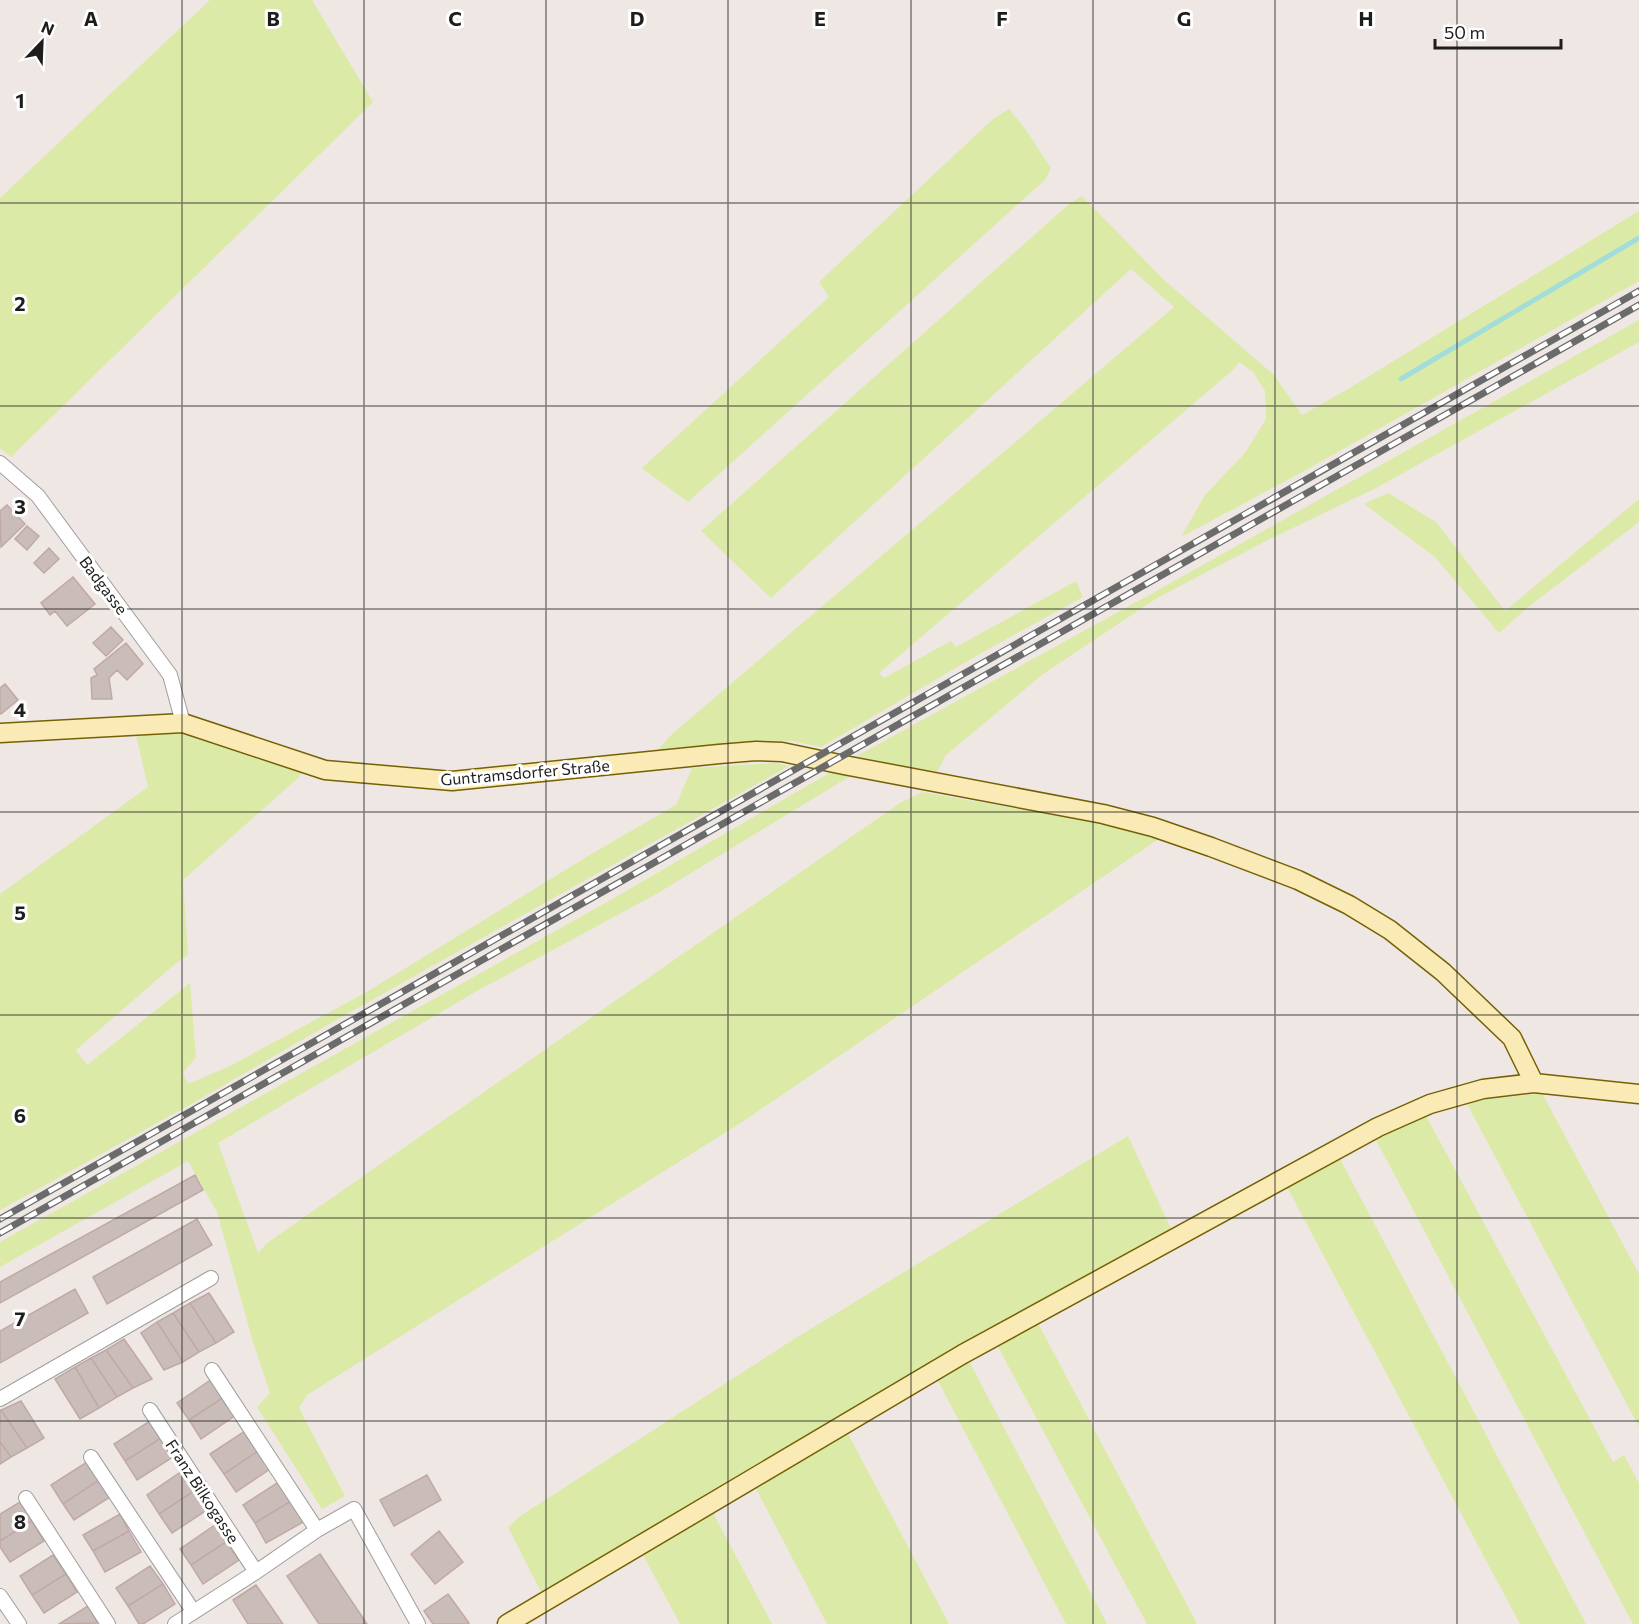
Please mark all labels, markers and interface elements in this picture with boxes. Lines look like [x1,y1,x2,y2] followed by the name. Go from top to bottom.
[84,6,98,30] text: A
[266,6,280,30] text: B
[448,6,462,30] text: C
[630,6,644,30] text: D
[814,6,826,30] text: E
[996,6,1008,30] text: F
[1177,6,1191,30] text: G
[1359,6,1374,30] text: H
[12,12,72,72] north arrow
[1435,12,1561,50] scale bar
[39,17,57,39] text: N
[1444,21,1485,43] text: 50 m
[15,88,25,112] text: 1
[14,291,26,315] text: 2
[14,494,26,518] text: 3
[76,552,132,618] street label: Badgasse
[14,697,26,721] text: 4
[440,755,610,789] street label: Guntramsdorfer Straße
[14,900,26,924] text: 5
[14,1103,26,1127] text: 6
[15,1306,26,1330] text: 7
[162,1435,244,1547] street label: Franz Bilkogasse
[14,1509,26,1533] text: 8

